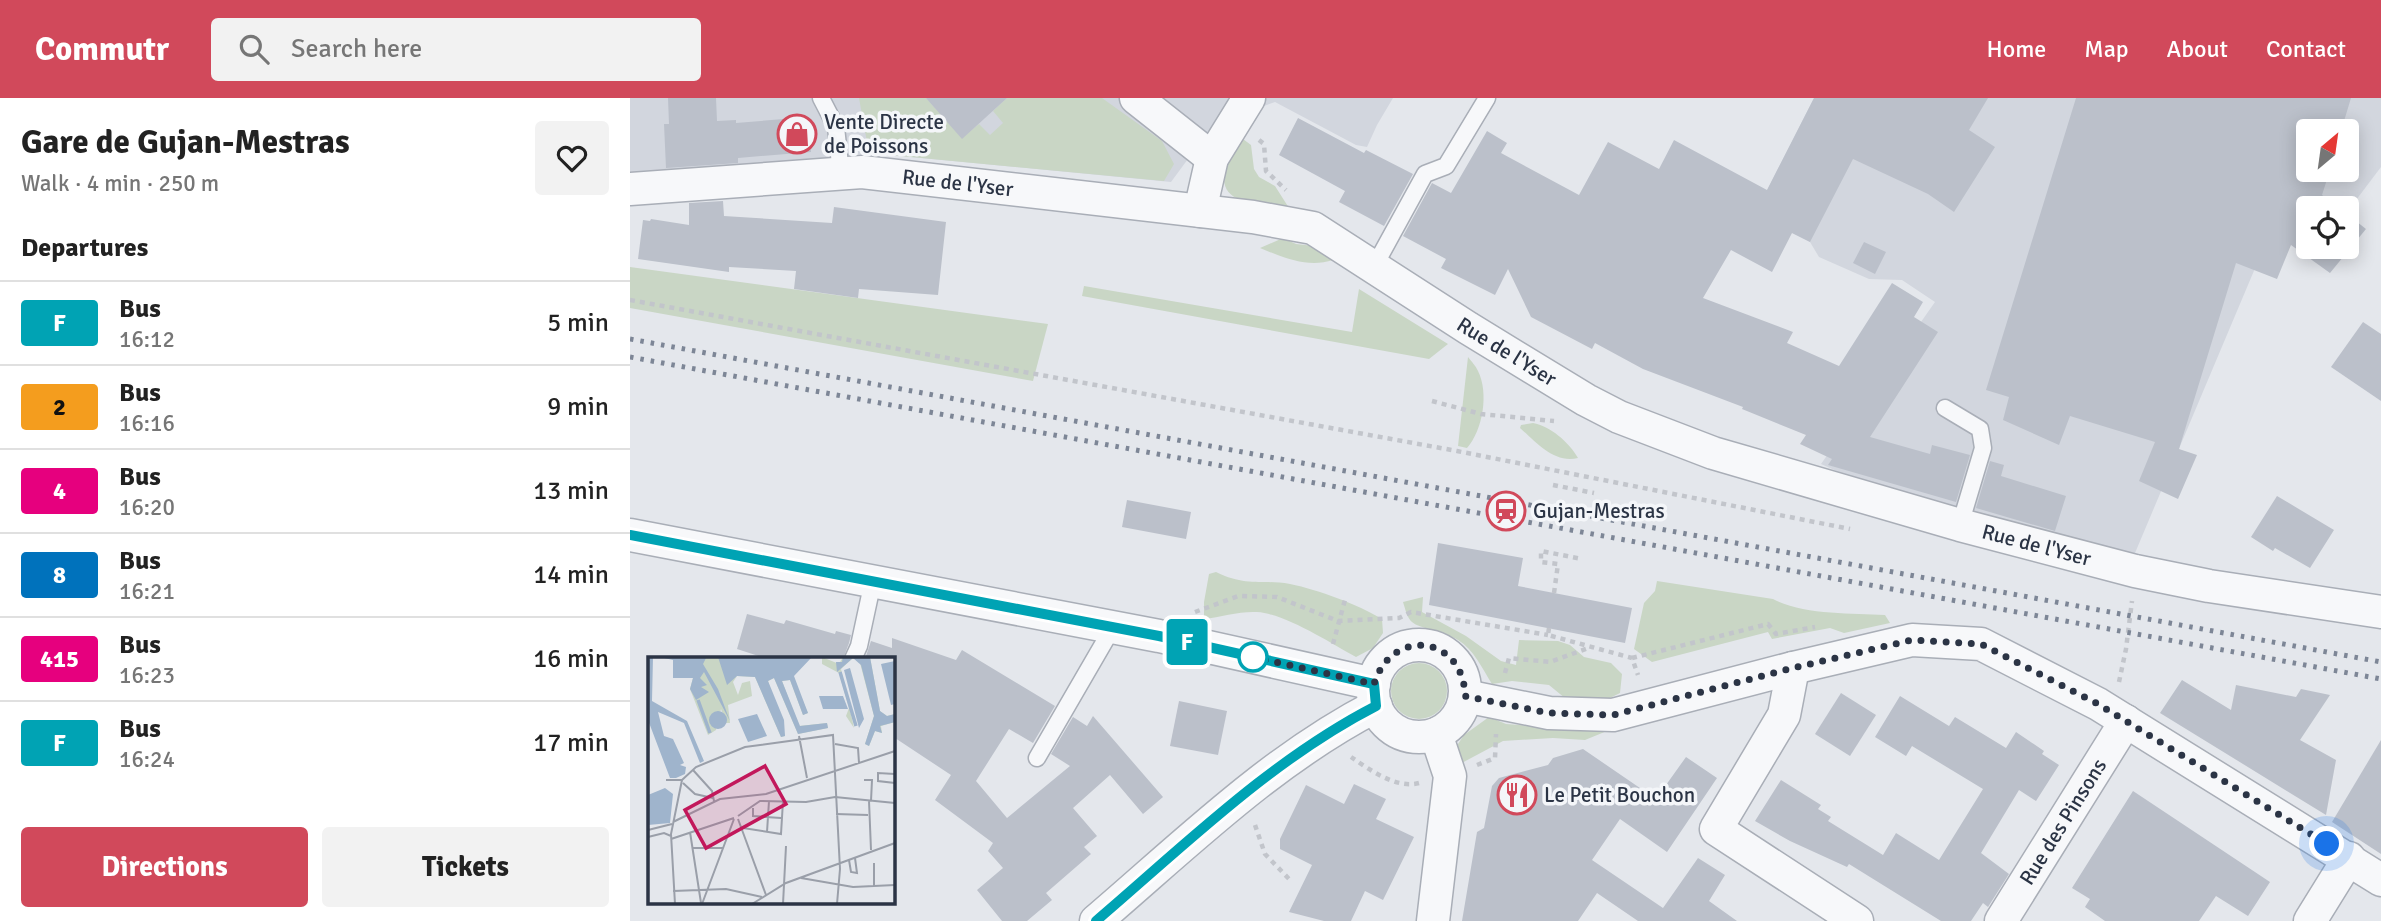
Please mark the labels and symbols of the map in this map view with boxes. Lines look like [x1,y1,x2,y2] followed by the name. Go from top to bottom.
[824,109,944,159] place label: Vente Directe de Poissons
[776,113,818,155] shop icon: Vente Directe de Poissons
[2296,119,2359,182] north arrow
[901,164,1015,202] street label: Rue de l'Yser
[1452,311,1561,392] street label: Rue de l'Yser
[1485,490,1527,532] station icon: Gujan-Mestras
[1533,498,1665,524] place label: Gujan-Mestras
[1979,518,2094,572] street label: Rue de l'Yser
[1164,619,1210,665] line badge: F
[1238,642,1268,672] unlabelled marker
[648,657,894,904] inset map
[2014,754,2112,890] street label: Rue des Pinsons
[1496,774,1538,816] restaurant icon: Le Petit Bouchon
[1544,782,1695,808] place label: Le Petit Bouchon
[2309,826,2344,861] your location

